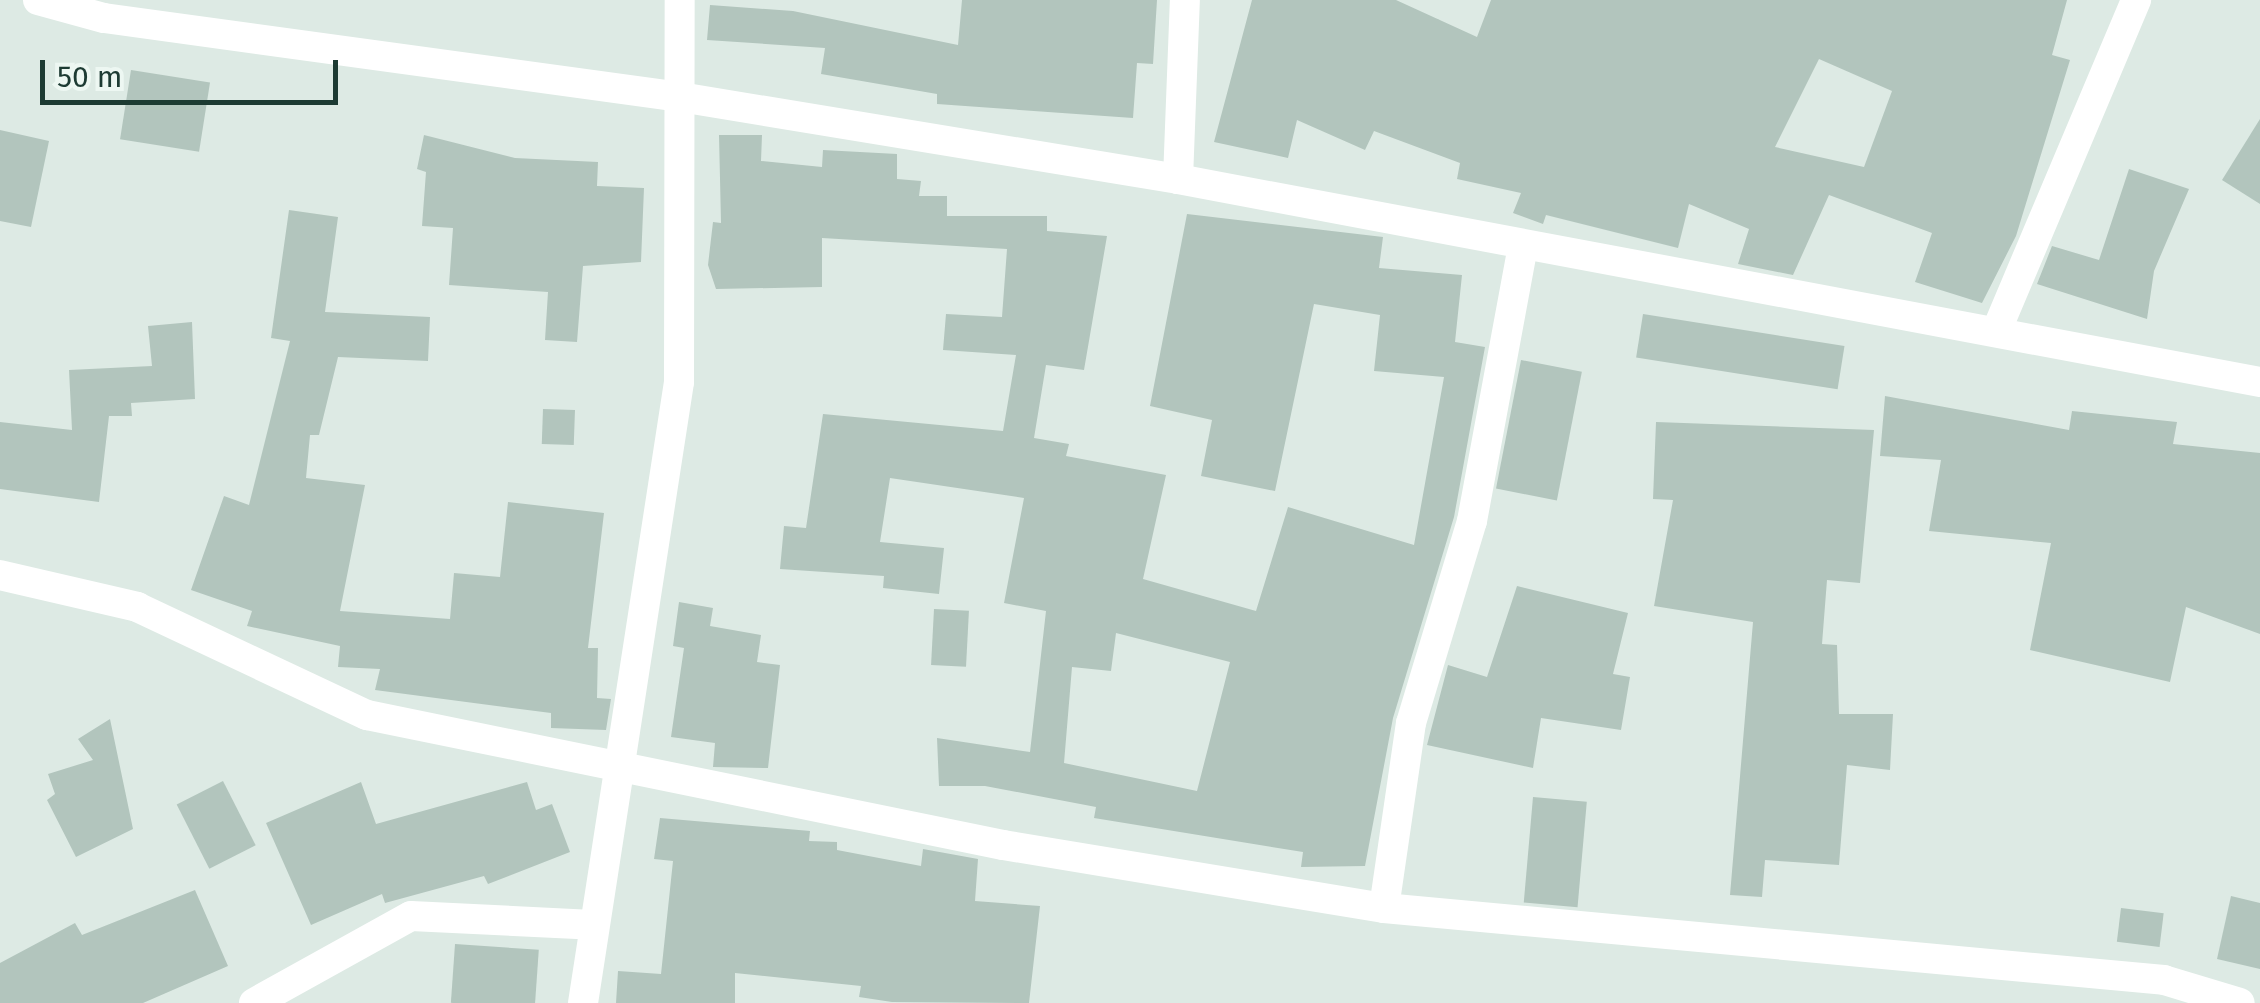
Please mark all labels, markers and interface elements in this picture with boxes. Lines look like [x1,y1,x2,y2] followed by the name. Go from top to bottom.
[45,40,342,102] scale bar
[57,59,122,95] text: 50 m

